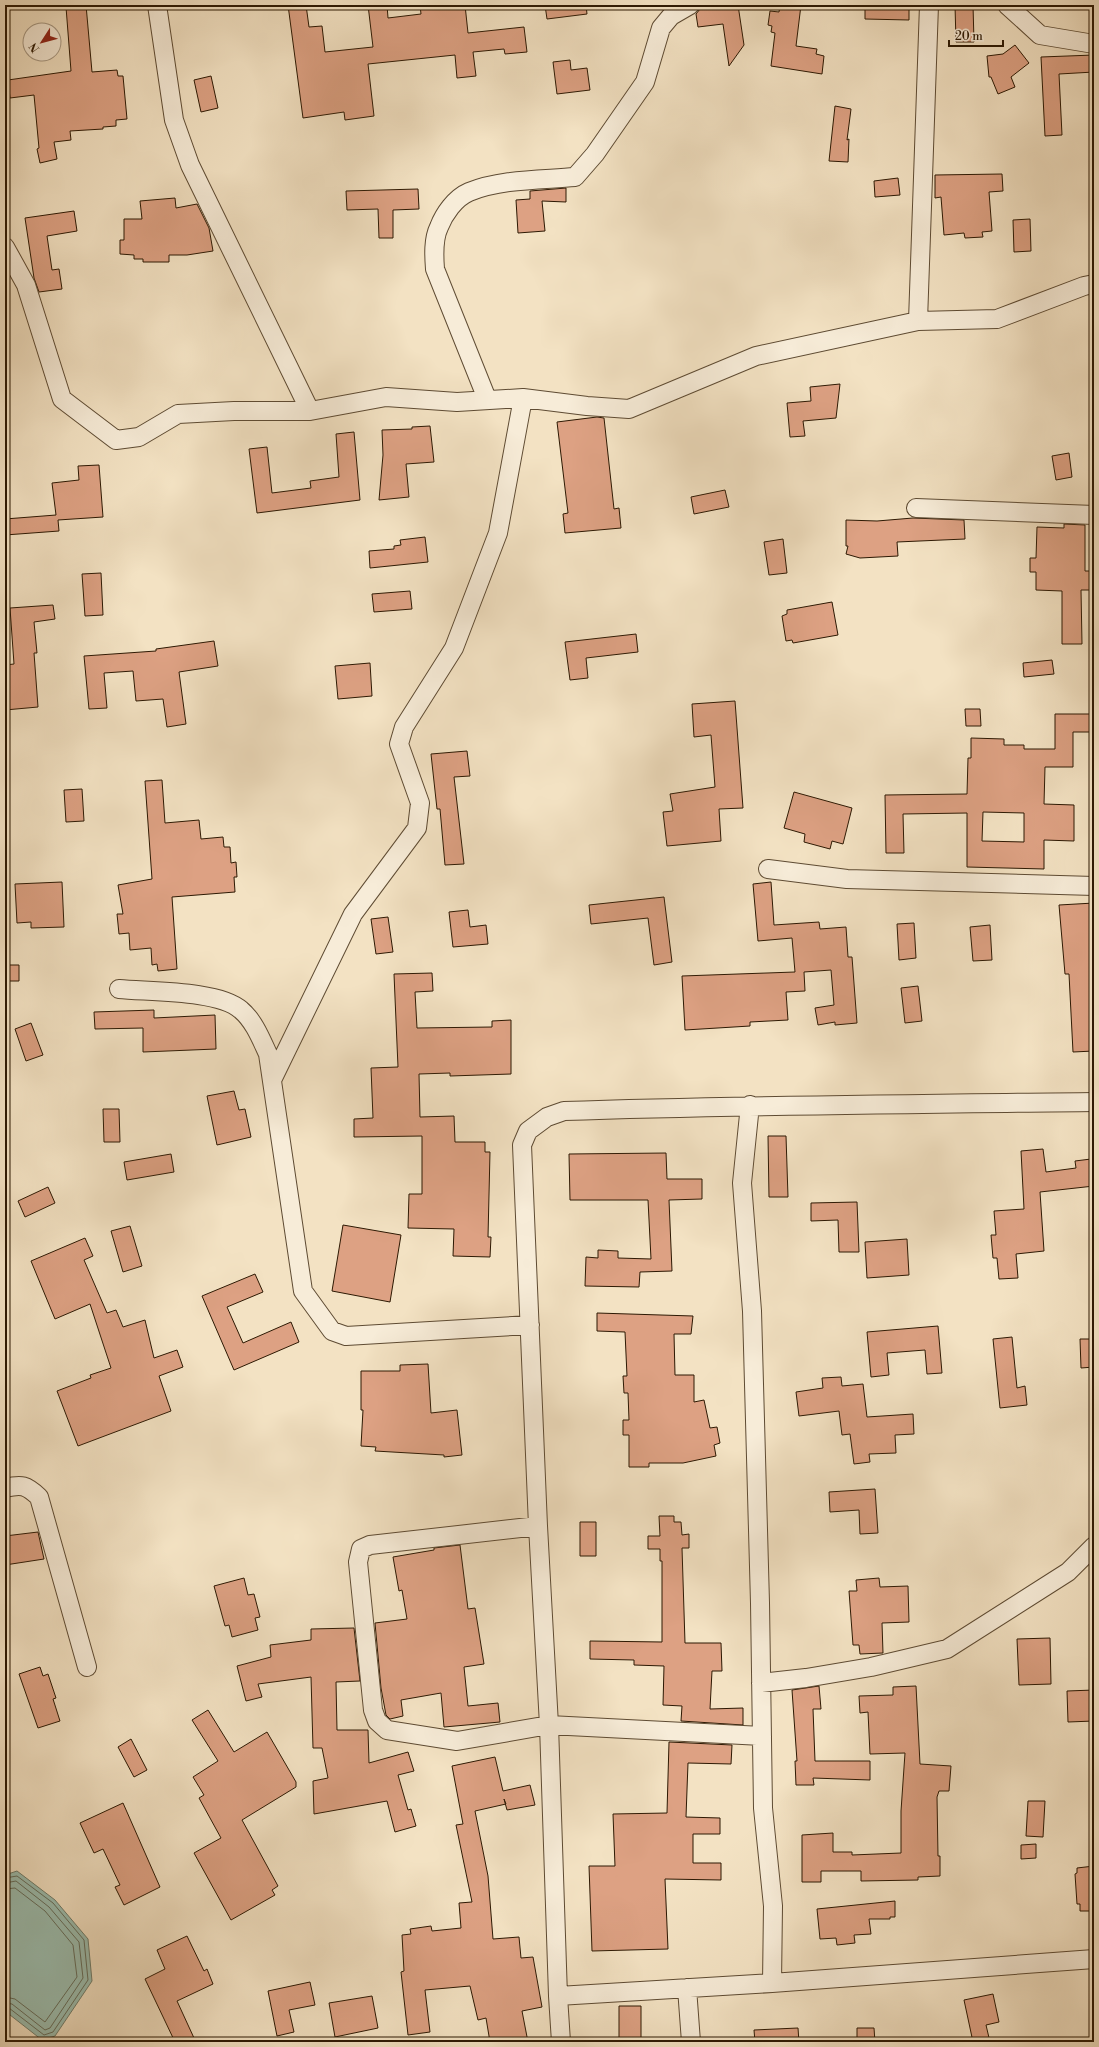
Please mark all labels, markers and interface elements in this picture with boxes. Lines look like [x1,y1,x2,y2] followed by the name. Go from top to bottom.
[22,22,62,62] north arrow
[949,22,1003,48] scale bar
[955,29,983,44] text: 20 m
[26,39,43,55] text: N

